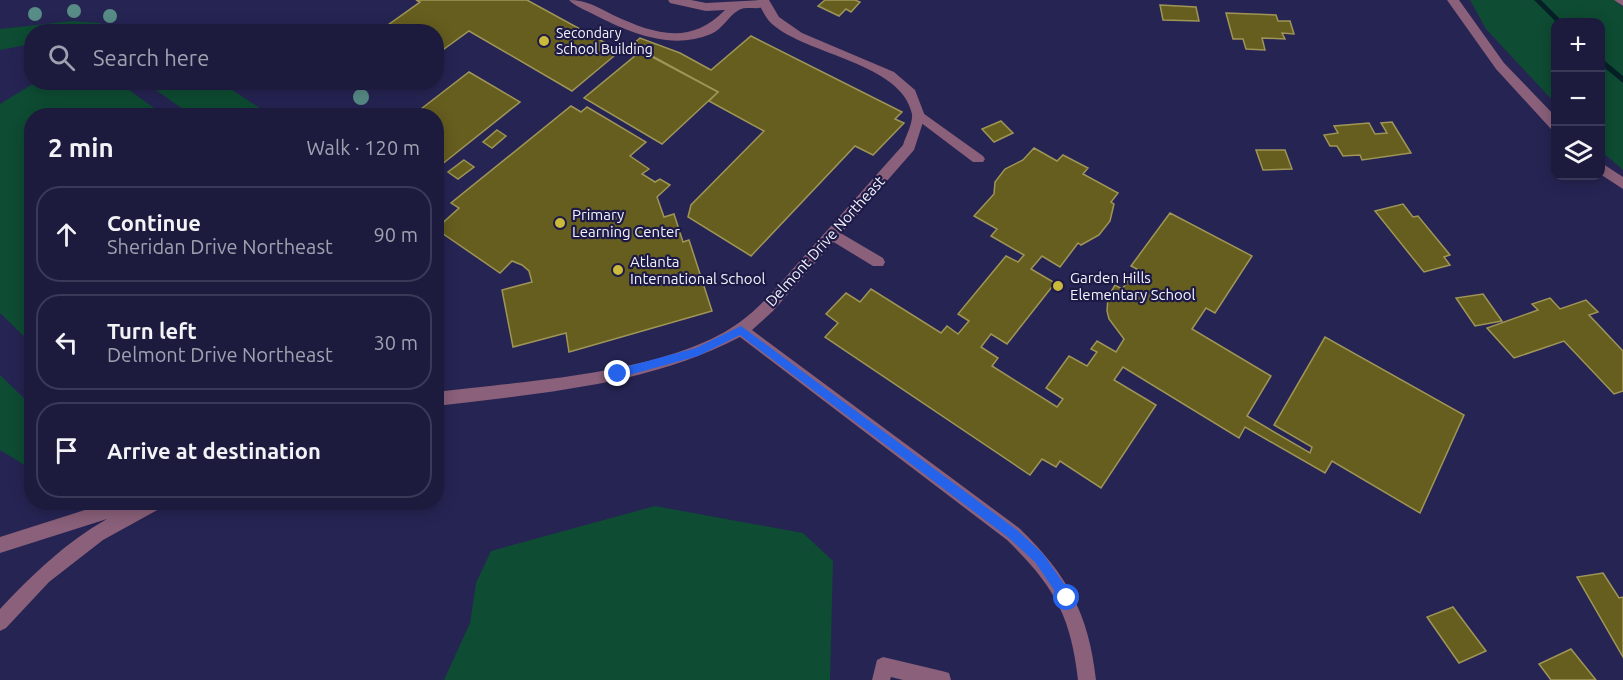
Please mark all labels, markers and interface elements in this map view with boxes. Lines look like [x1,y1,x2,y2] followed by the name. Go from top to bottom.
[1551,18,1605,180] map controls
[1551,18,1605,72] button: +
[24,24,444,90] search box
[556,25,653,57] place label: Secondary School Building
[537,34,551,48] marker: Secondary School Building
[45,41,78,74] icon: search
[93,45,209,70] text: Search here
[1551,72,1605,126] button: −
[1551,126,1605,180] button: layers
[48,133,114,162] text: 2 min
[307,136,420,159] text: Walk · 120 m
[762,172,888,310] street label: Delmont Drive Northeast
[572,206,680,240] place label: Primary Learning Center
[107,210,201,235] text: Continue
[553,216,567,230] marker: Primary Learning Center
[50,218,83,251] icon: ahead
[374,223,418,246] text: 90 m
[107,235,333,258] text: Sheridan Drive Northeast
[630,253,765,287] place label: Atlanta International School
[611,263,625,277] marker: Atlanta International School
[1070,269,1196,303] place label: Garden Hills Elementary School
[1051,279,1065,293] marker: Garden Hills Elementary School
[107,318,197,343] text: Turn left
[50,326,83,359] icon: left
[374,331,418,354] text: 30 m
[107,343,333,366] text: Delmont Drive Northeast
[604,360,630,386] route end
[50,434,83,467] icon: arrive
[107,438,321,463] text: Arrive at destination
[1053,584,1079,610] route start

